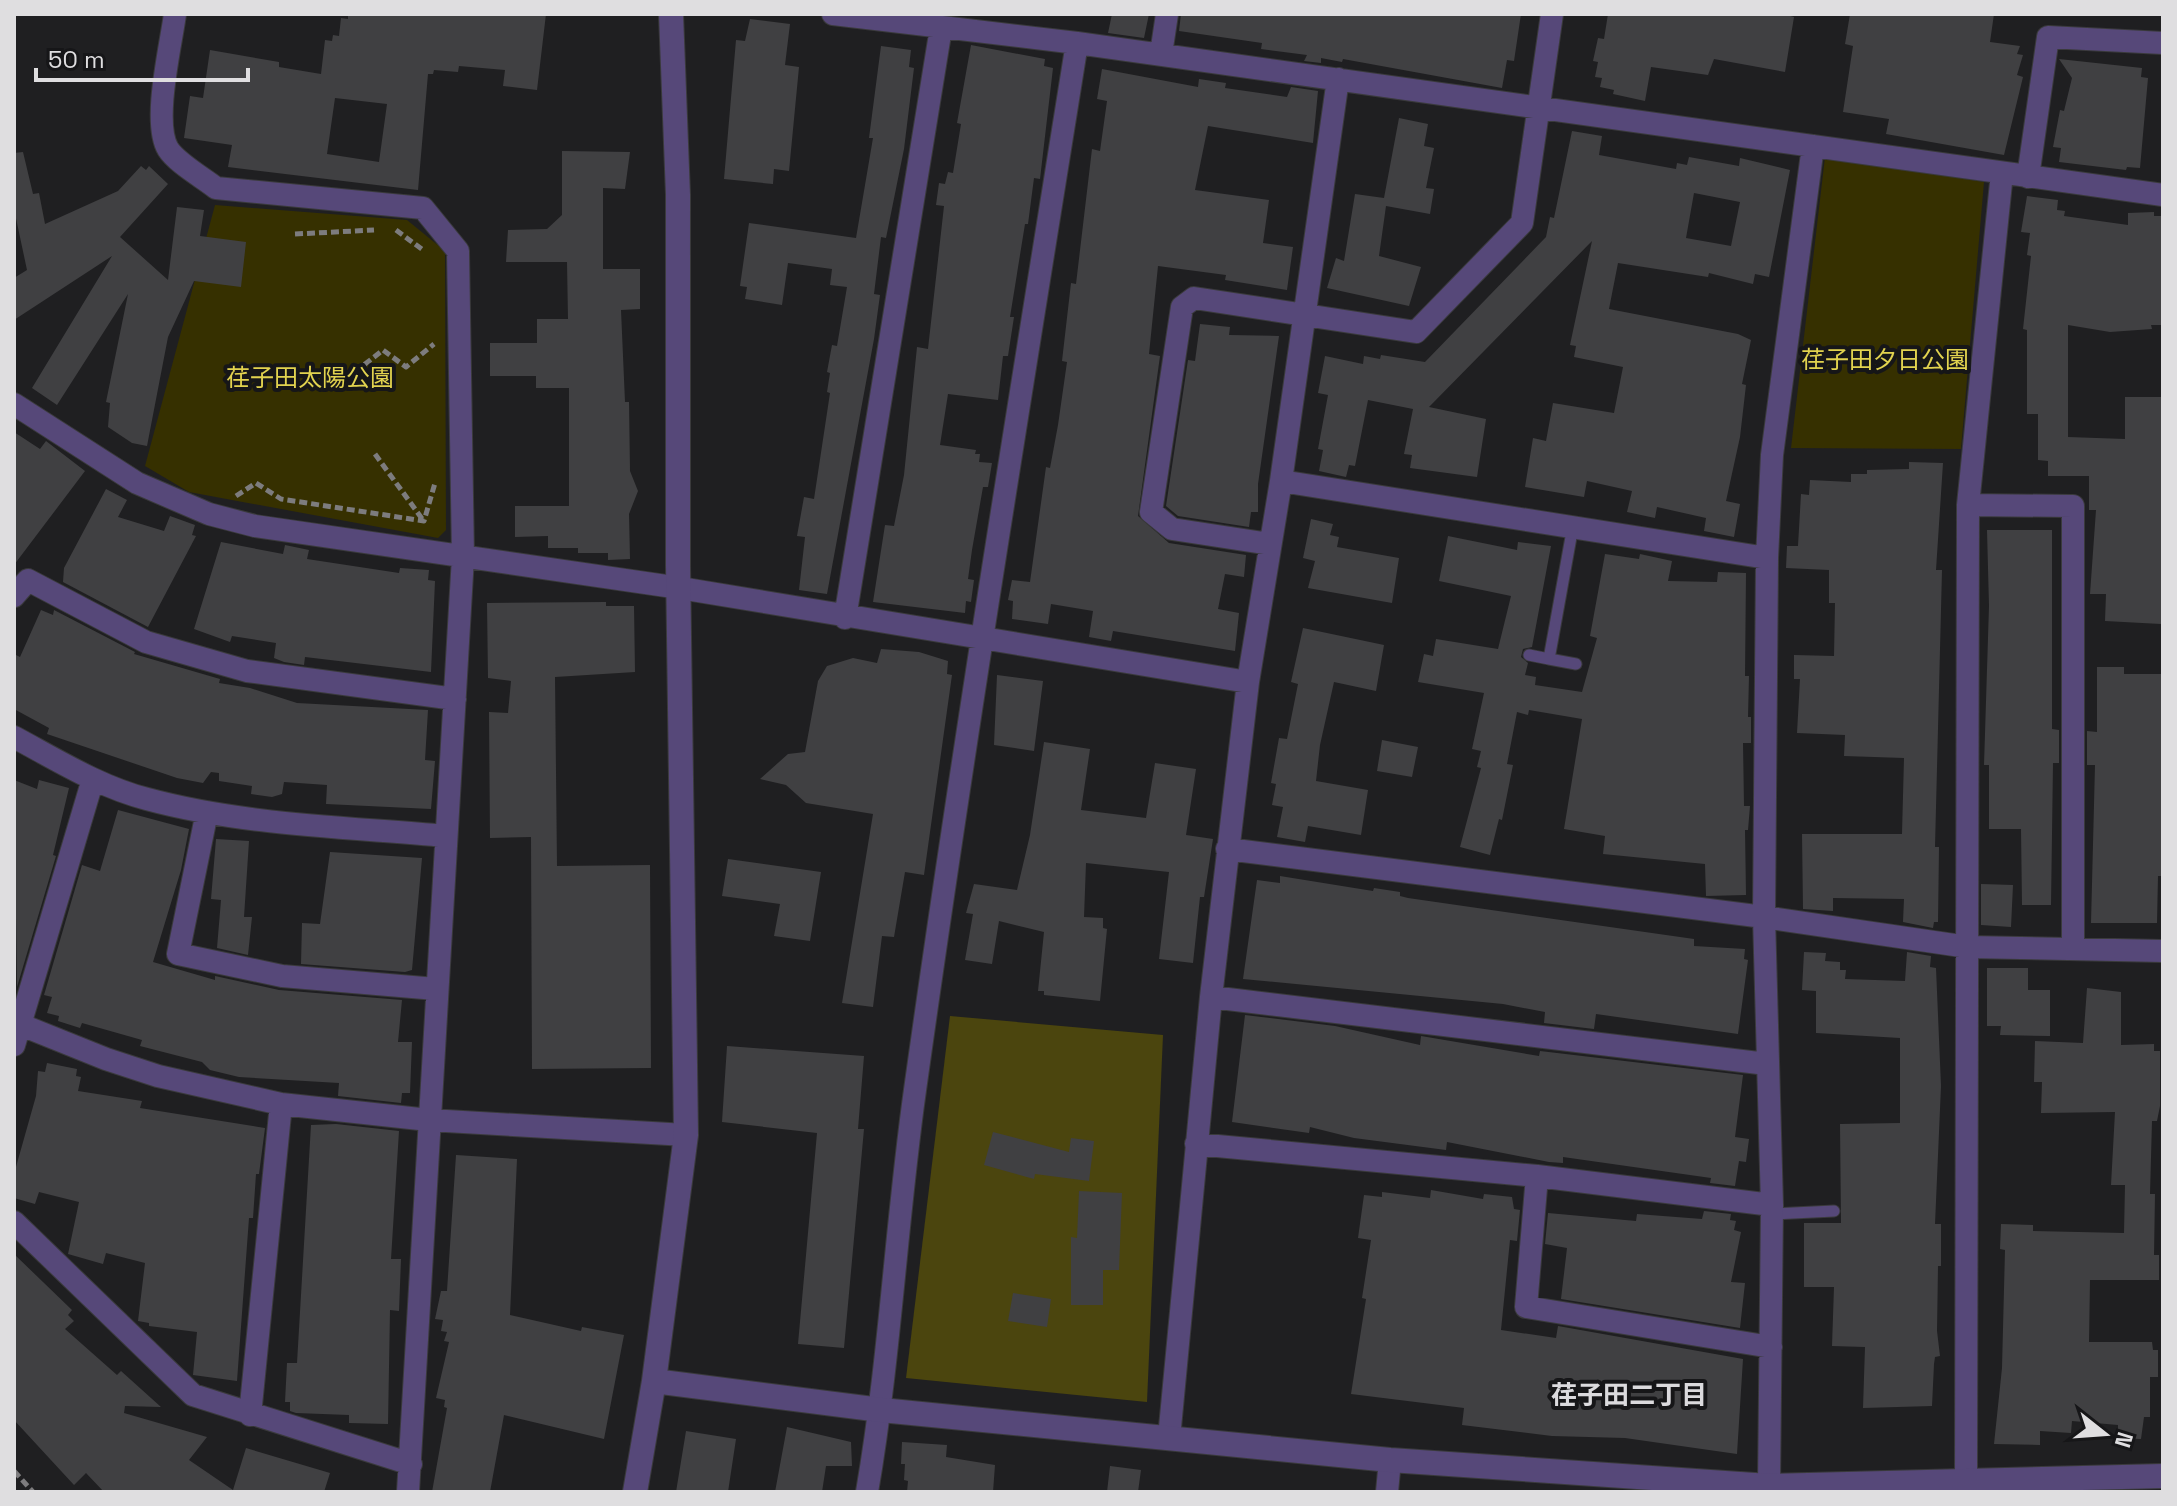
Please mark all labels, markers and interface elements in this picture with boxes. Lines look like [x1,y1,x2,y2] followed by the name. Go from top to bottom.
[36,32,248,82] scale bar
[48,44,105,75] text: 50 m
[1801,344,1969,375] park label: 荏子田夕日公園
[226,362,394,393] park label: 荏子田太陽公園
[1551,1378,1707,1412] district label: 荏子田二丁目
[2065,1394,2145,1474] north arrow
[2109,1429,2140,1451] text: N

